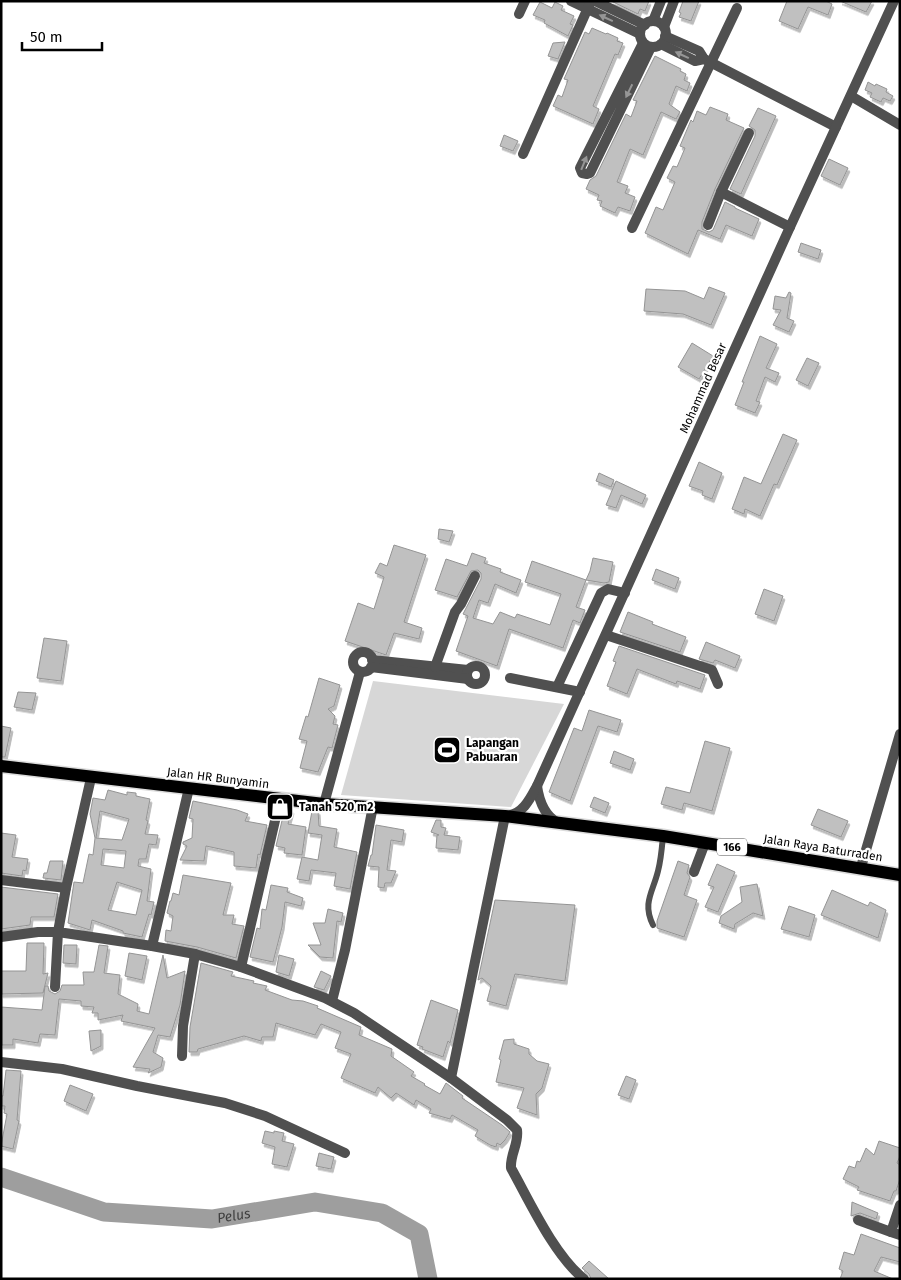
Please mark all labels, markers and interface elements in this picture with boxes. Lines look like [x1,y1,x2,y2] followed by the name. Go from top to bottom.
[599,13,613,21] one-way arrow
[22,20,102,52] scale bar
[30,28,63,46] text: 50 m
[675,50,689,58] one-way arrow
[625,83,633,98] one-way arrow
[580,156,588,170] one-way arrow
[677,340,729,436] street label: Mohammad Besar
[432,735,462,765] sports icon: Lapangan Pabuaran
[466,736,519,764] place label: Lapangan Pabuaran
[166,765,270,791] street label: Jalan HR Bunyamin
[265,792,295,822] shop icon: Tanah 520 m2
[299,800,373,814] place label: Tanah 520 m2
[762,832,884,864] street label: Jalan Raya Baturraden
[717,839,747,856] road number: 166
[216,1204,252,1227] water label: Pelus

